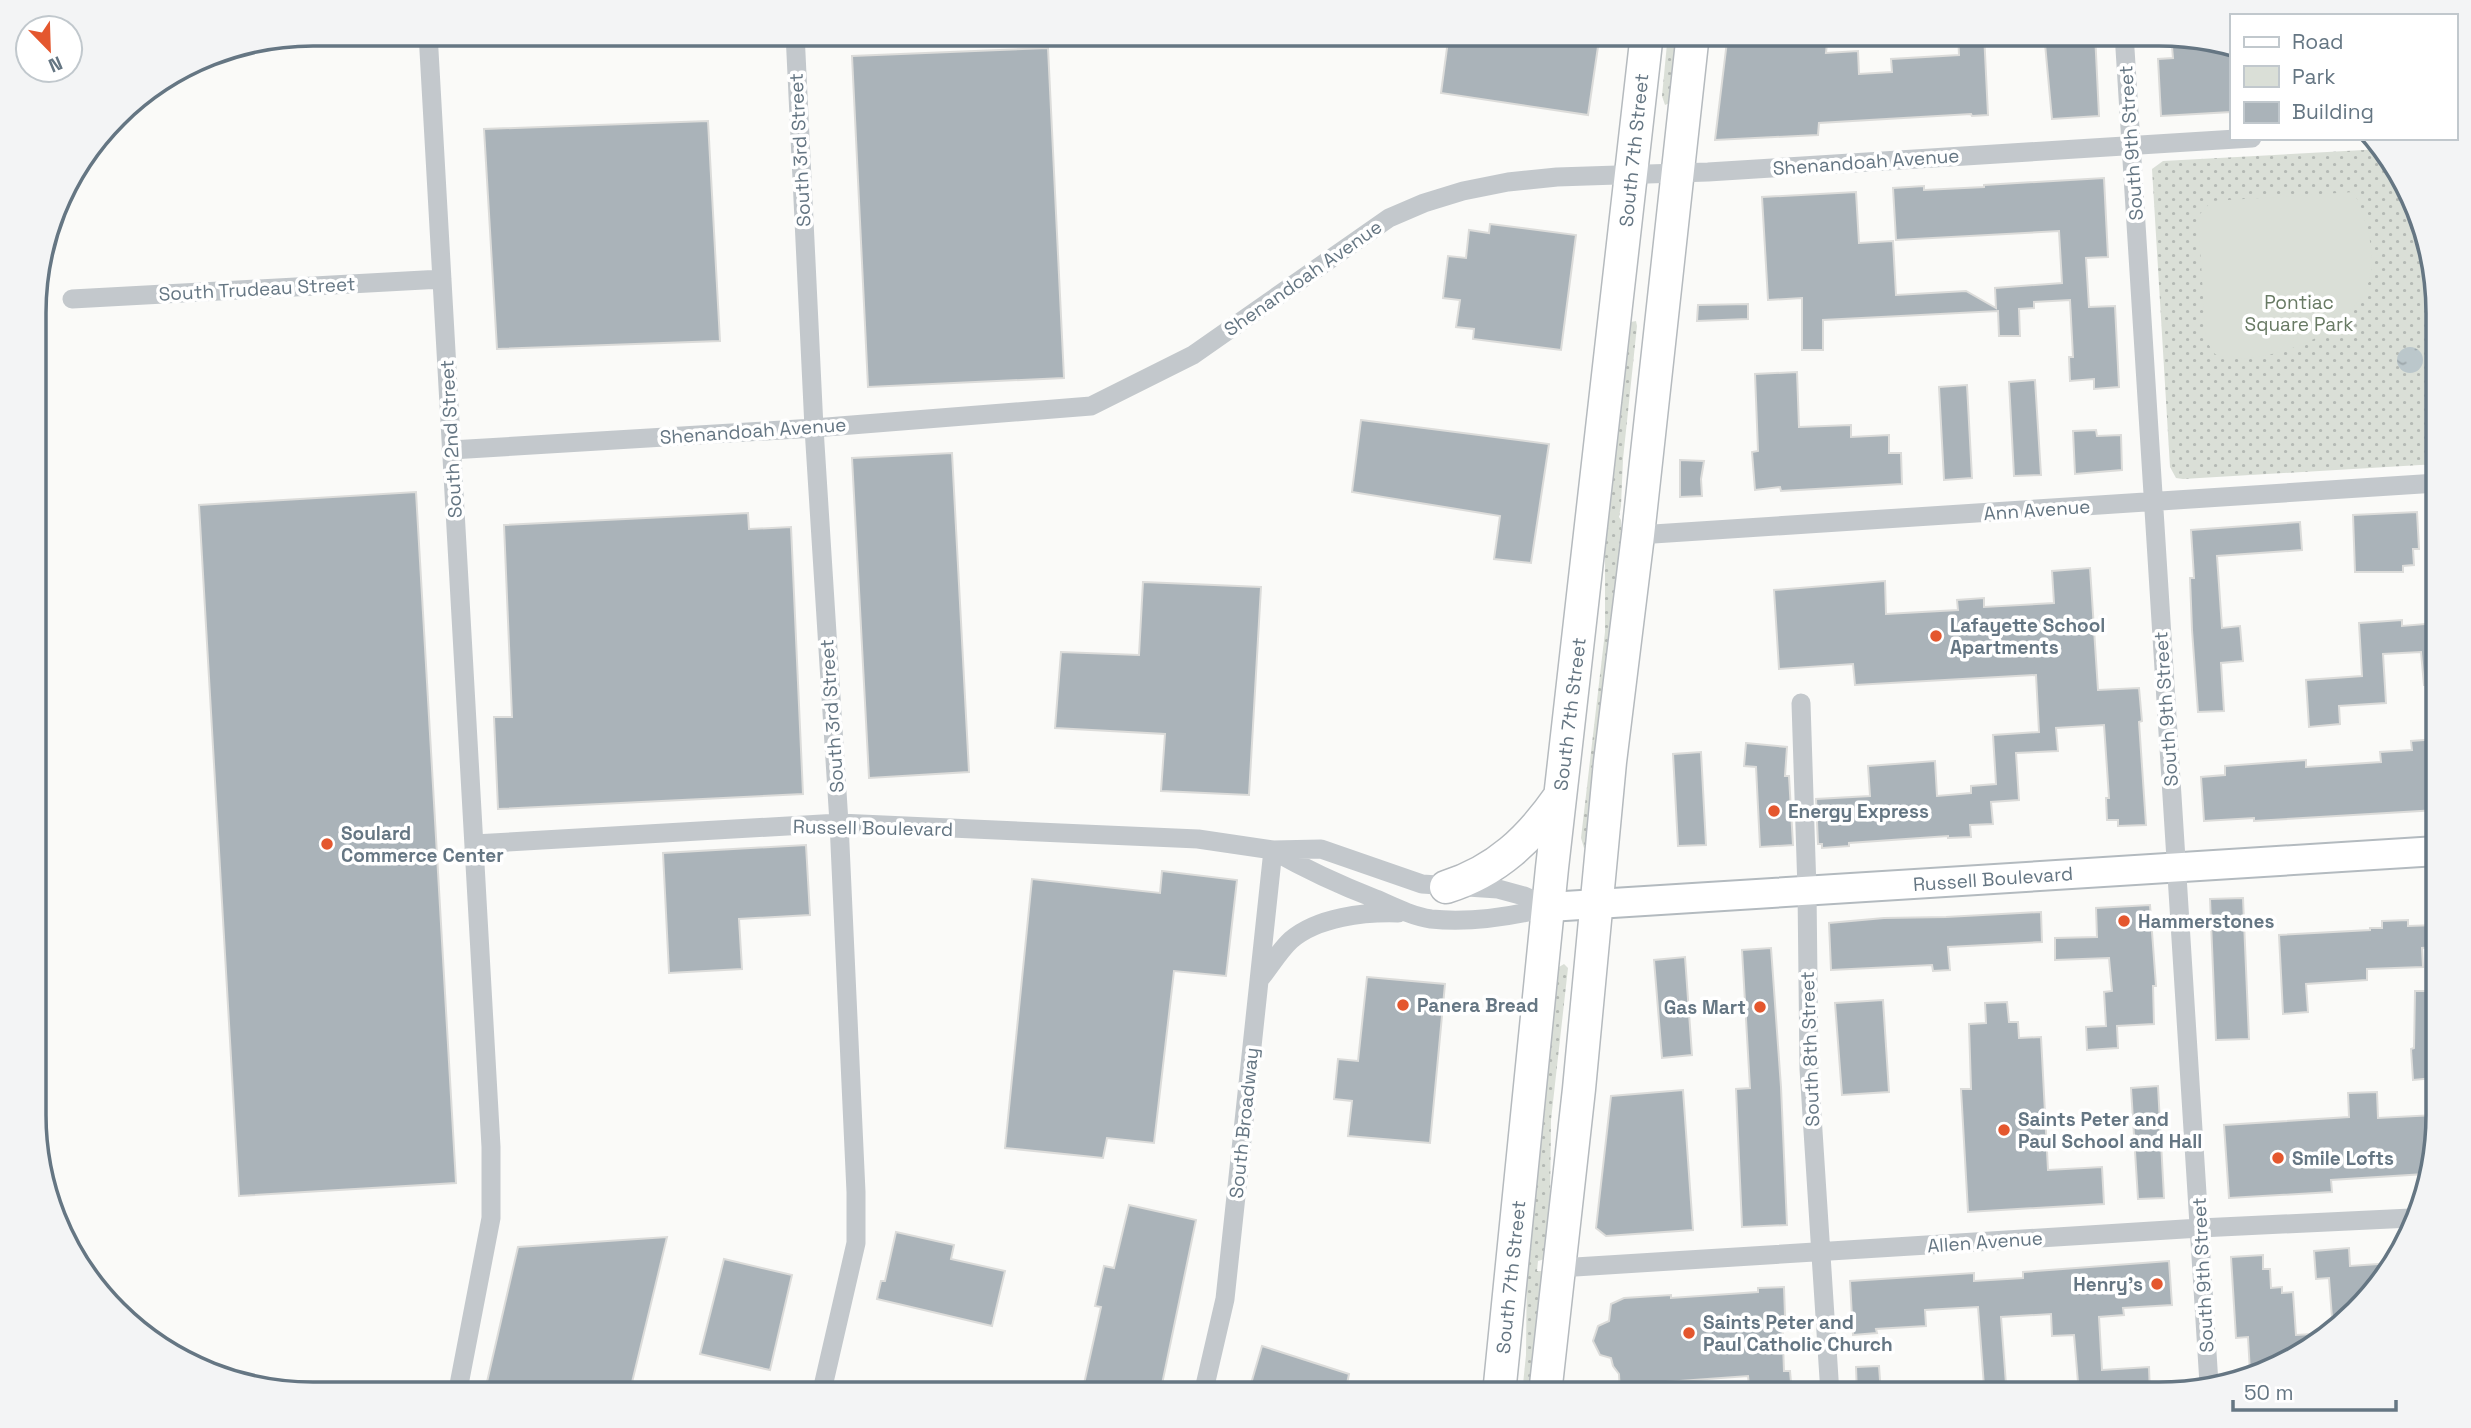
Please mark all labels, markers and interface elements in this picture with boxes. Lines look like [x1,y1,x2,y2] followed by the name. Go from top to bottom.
[14,14,84,84] north arrow
[2230,14,2457,140] legend
[2292,28,2344,55] text: Road
[45,50,66,78] text: N
[2292,63,2336,90] text: Park
[2113,65,2149,221] street label: South 9th Street
[1614,72,1654,228] street label: South 7th Street
[783,73,817,227] street label: South 3rd Street
[2292,98,2374,125] text: Building
[1772,143,1960,181] street label: Shenandoah Avenue
[1219,214,1387,342] street label: Shenandoah Avenue
[158,271,356,307] street label: South Trudeau Street
[2245,290,2353,337] park label: Pontiac Square Park
[434,359,468,519] street label: South 2nd Street
[659,412,847,450] street label: Shenandoah Avenue
[1983,494,2091,526] street label: Ann Avenue
[1950,613,2105,660] place label: Lafayette School Apartments
[1928,628,1944,644] marker: Lafayette School Apartments
[2148,631,2184,787] street label: South 9th Street
[1548,636,1592,792] street label: South 7th Street
[814,638,850,794] street label: South 3rd Street
[1788,799,1929,824] place label: Energy Express
[1766,803,1782,819] marker: Energy Express
[793,814,953,842] street label: Russell Boulevard
[341,821,504,868] place label: Soulard Commerce Center
[319,836,335,852] marker: Soulard Commerce Center
[1912,861,2074,897] street label: Russell Boulevard
[2138,909,2275,934] place label: Hammerstones
[2116,913,2132,929] marker: Hammerstones
[1795,971,1825,1127] street label: South 8th Street
[1417,993,1539,1018] place label: Panera Bread
[1664,995,1746,1020] place label: Gas Mart
[1395,997,1411,1013] marker: Panera Bread
[1752,999,1768,1015] marker: Gas Mart
[1224,1046,1264,1200] street label: South Broadway
[2018,1107,2202,1154] place label: Saints Peter and Paul School and Hall
[1996,1122,2012,1138] marker: Saints Peter and Paul School and Hall
[2292,1146,2394,1171] place label: Smile Lofts
[2270,1150,2286,1166] marker: Smile Lofts
[2186,1197,2220,1353] street label: South 9th Street
[1491,1199,1531,1355] street label: South 7th Street
[1926,1225,2044,1259] street label: Allen Avenue
[2073,1272,2143,1297] place label: Henry's
[2149,1276,2165,1292] marker: Henry's
[1703,1310,1893,1357] place label: Saints Peter and Paul Catholic Church
[1681,1325,1697,1341] marker: Saints Peter and Paul Catholic Church
[2233,1368,2396,1412] scale bar
[2244,1379,2294,1406] text: 50 m

